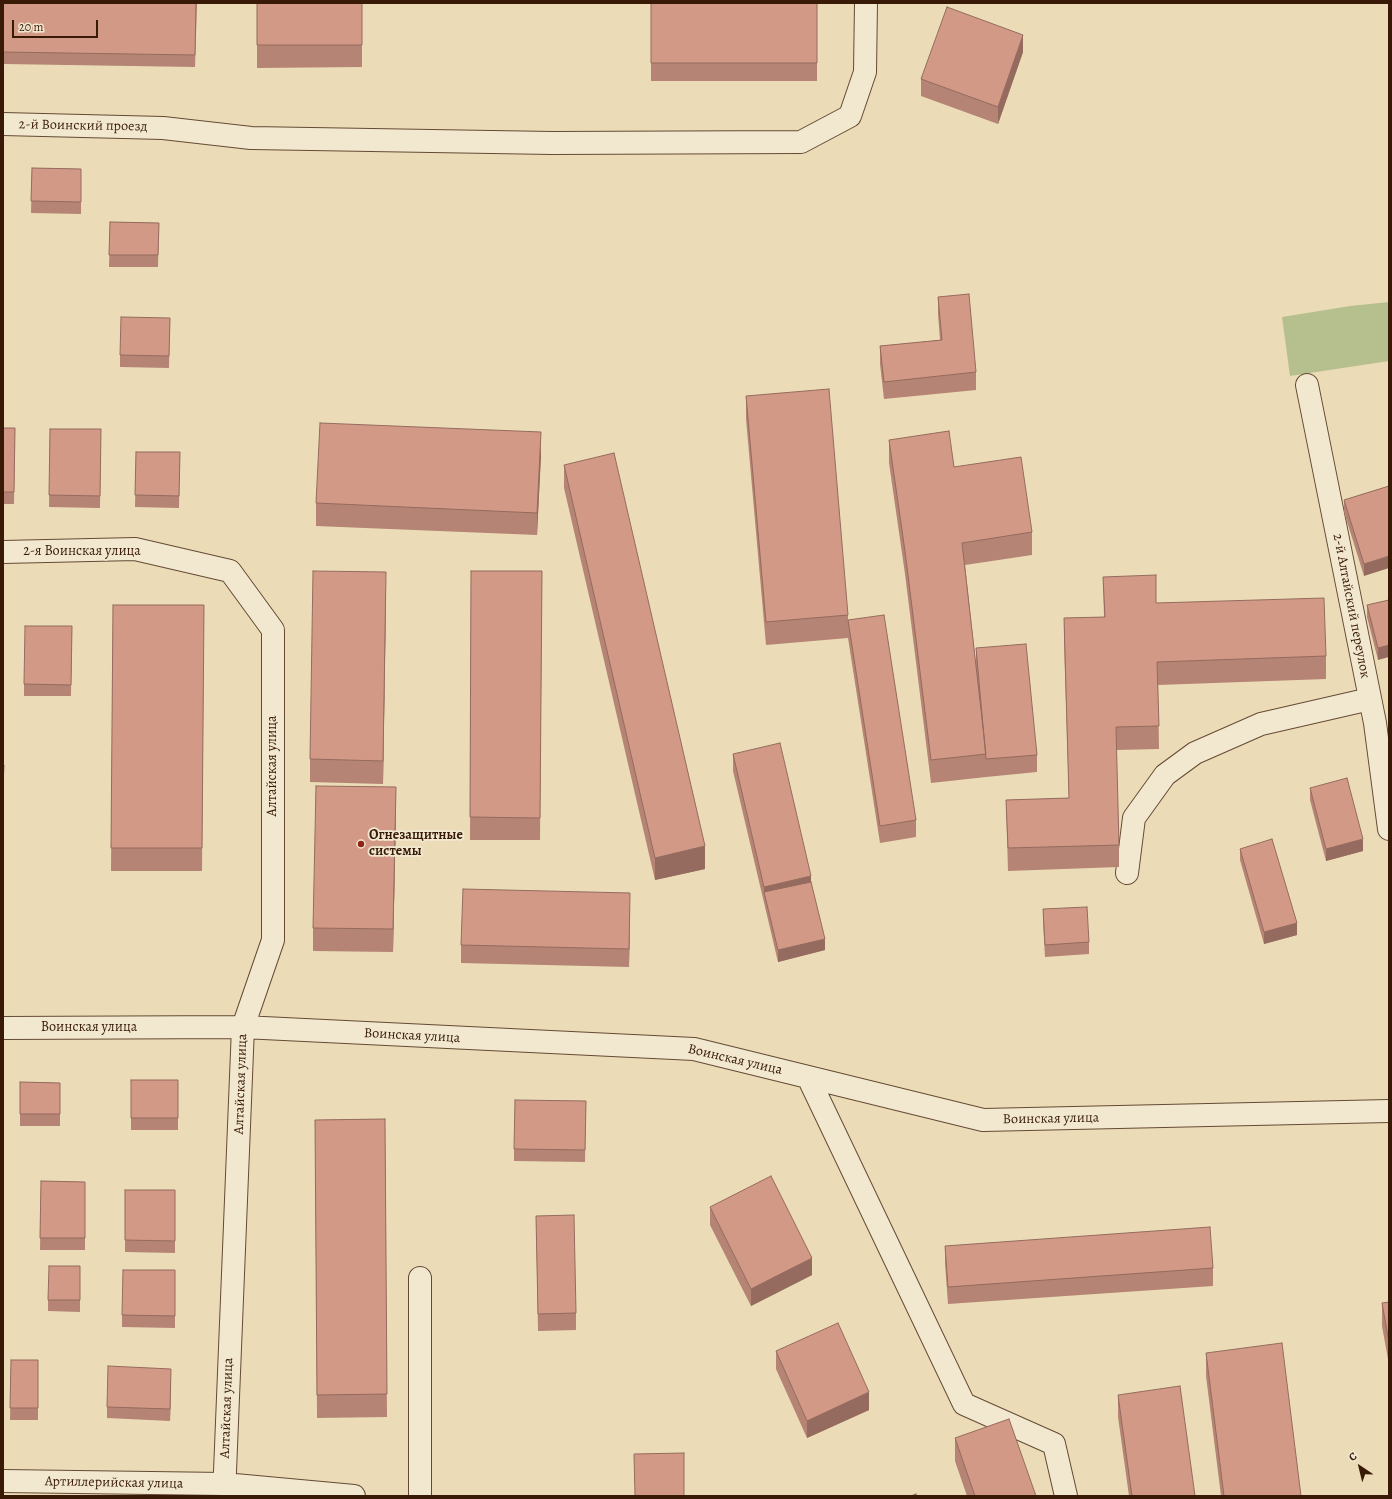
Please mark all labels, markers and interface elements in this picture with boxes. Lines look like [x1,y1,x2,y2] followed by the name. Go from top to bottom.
[14,12,100,38] scale bar
[19,19,43,35] text: 20 m
[18,116,148,136] street label: 2-й Воинский проезд
[1329,532,1373,680] street label: 2-й Алтайский переулок
[23,544,141,560] street label: 2-я Воинская улица
[265,716,281,816] street label: Алтайская улица
[369,828,463,860] place label: Огнезащитные системы
[356,839,366,849] marker: Огнезащитные системы
[41,1020,137,1036] street label: Воинская улица
[363,1025,461,1047] street label: Воинская улица
[231,1033,251,1135] street label: Алтайская улица
[686,1041,784,1079] street label: Воинская улица
[1003,1110,1099,1128] street label: Воинская улица
[217,1357,237,1459] street label: Алтайская улица
[1340,1447,1380,1487] north arrow
[1346,1449,1360,1465] text: С
[45,1473,183,1493] street label: Артиллерийская улица

